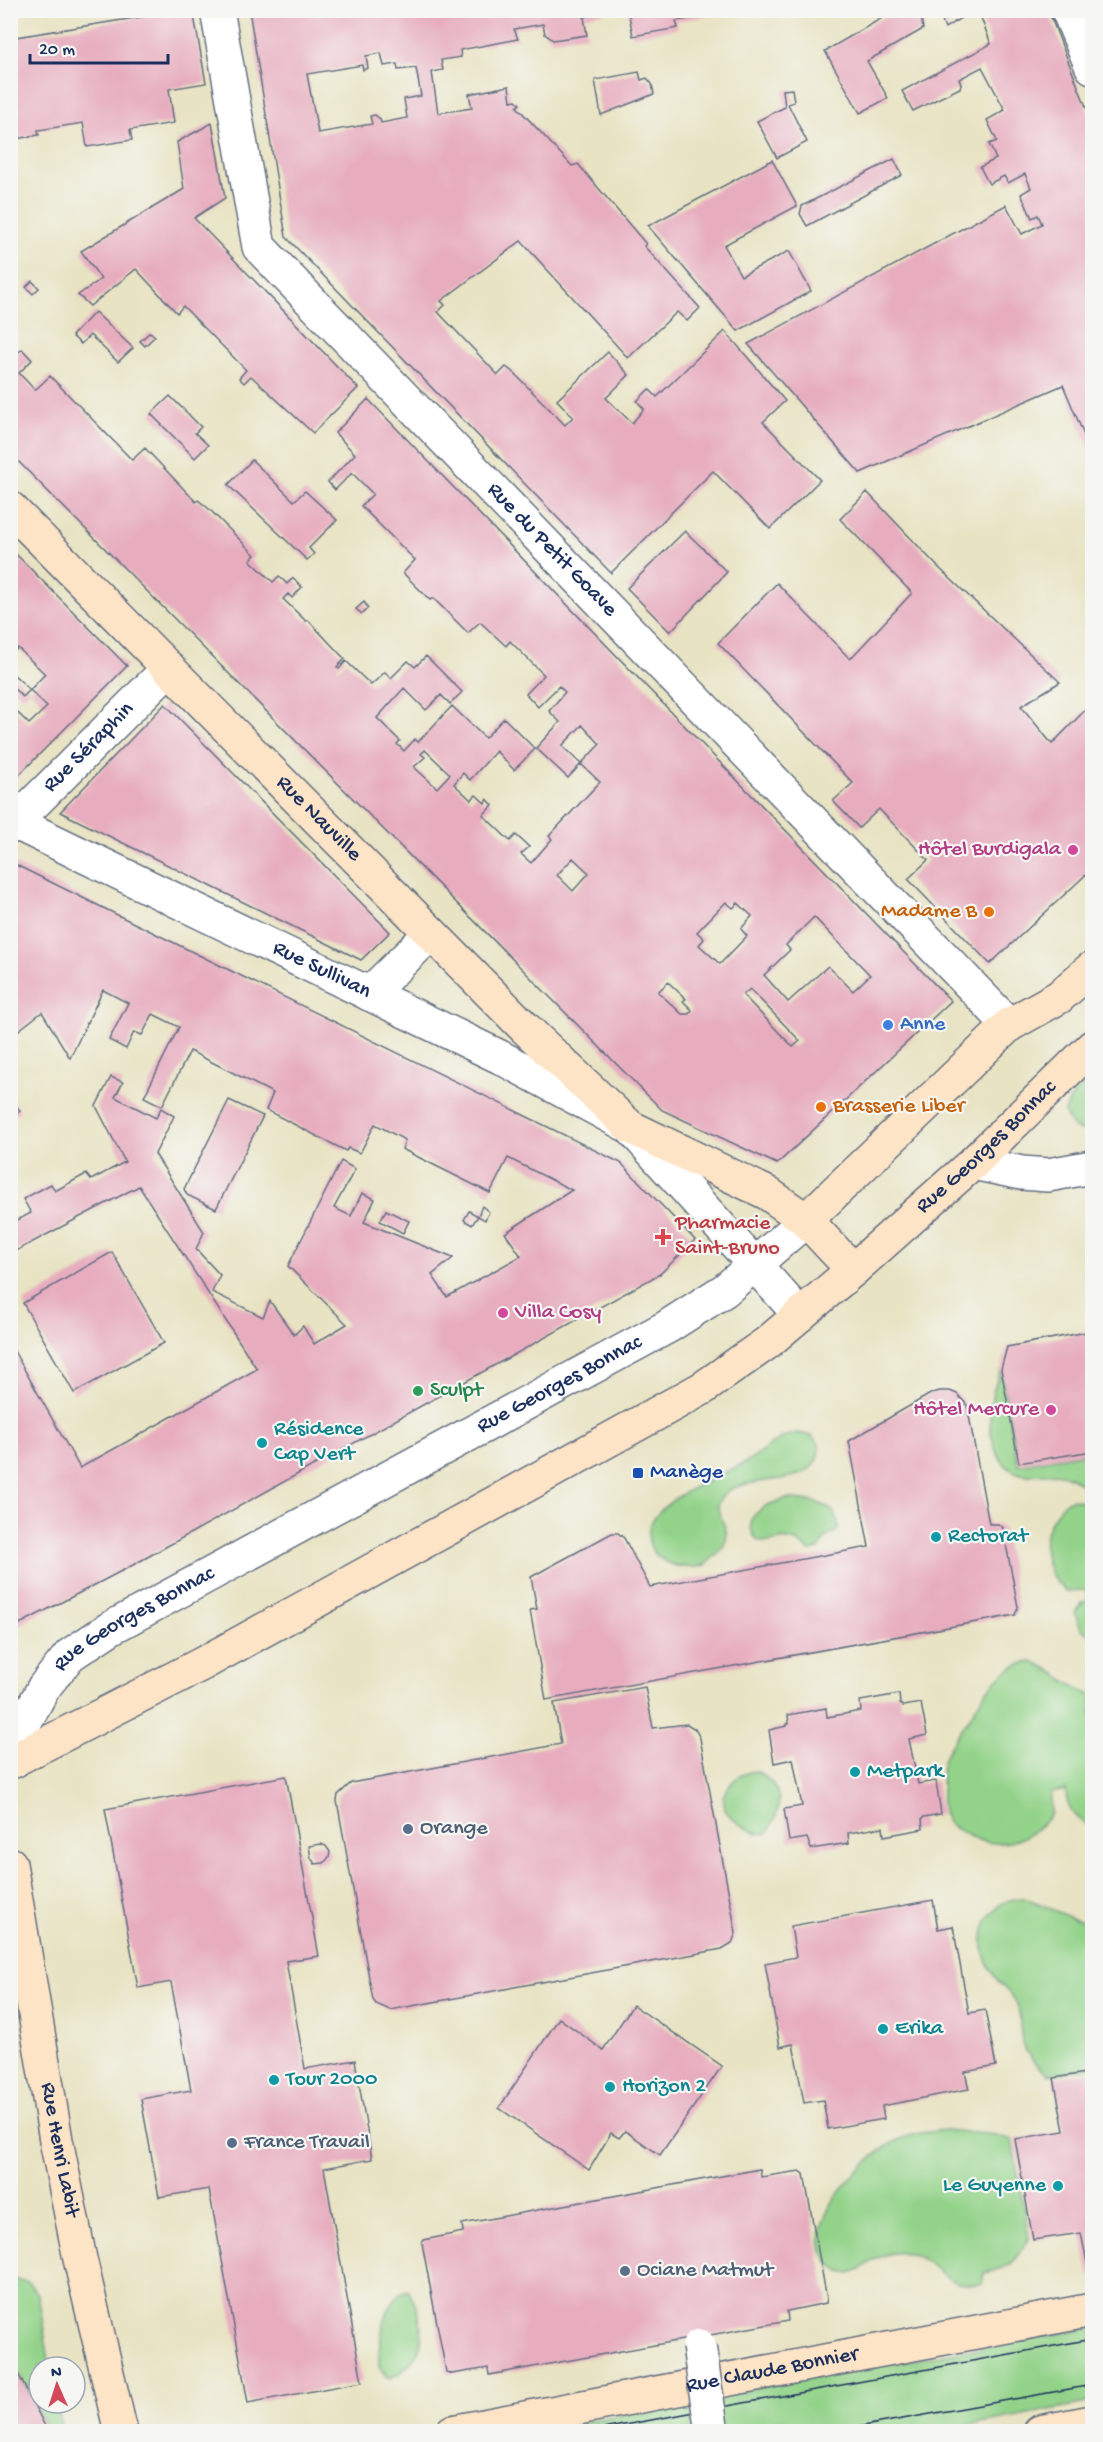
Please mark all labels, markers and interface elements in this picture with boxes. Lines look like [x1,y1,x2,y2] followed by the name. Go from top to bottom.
[30,27,168,65] scale bar
[39,40,75,61] text: 20 m
[481,478,623,623] street label: Rue du Petit Goave
[38,697,140,799] street label: Rue Séraphin
[270,771,367,868] street label: Rue Nauville
[918,837,1062,863] place label: Hôtel Burdigala
[1066,843,1080,857] marker: Hôtel Burdigala
[881,899,978,925] place label: Madame B
[982,905,996,919] marker: Madame B
[268,936,375,1006] street label: Rue Sullivan
[900,1012,946,1038] place label: Anne
[881,1018,895,1032] marker: Anne
[911,1074,1064,1220] street label: Rue Georges Bonnac
[832,1094,967,1120] place label: Brasserie Liber
[814,1100,828,1114] marker: Brasserie Liber
[674,1211,780,1262] place label: Pharmacie Saint-Bruno
[656,1230,670,1244] marker: Pharmacie Saint-Bruno
[514,1300,602,1326] place label: Villa Cosy
[496,1306,510,1320] marker: Villa Cosy
[473,1329,648,1440] street label: Rue Georges Bonnac
[430,1378,485,1404] place label: Sculpt
[411,1384,425,1398] marker: Sculpt
[913,1397,1040,1423] place label: Hôtel Mercure
[1044,1403,1058,1417] marker: Hôtel Mercure
[274,1417,364,1468] place label: Résidence Cap Vert
[255,1436,269,1450] marker: Résidence Cap Vert
[650,1460,724,1486] place label: Manège
[631,1466,645,1480] marker: Manège
[948,1524,1030,1550] place label: Rectorat
[929,1530,943,1544] marker: Rectorat
[48,1561,220,1677] street label: Rue Georges Bonnac
[867,1759,945,1785] place label: Metpark
[848,1765,862,1779] marker: Metpark
[420,1816,488,1842] place label: Orange
[401,1822,415,1836] marker: Orange
[895,2016,944,2042] place label: Erika
[876,2022,890,2036] marker: Erika
[284,2067,377,2093] place label: Tour 2000
[267,2073,281,2087] marker: Tour 2000
[622,2074,706,2100] place label: Horizon 2
[603,2080,617,2094] marker: Horizon 2
[34,2081,85,2221] street label: Rue Henri Labit
[243,2130,370,2156] place label: France Travail
[225,2136,239,2150] marker: France Travail
[943,2173,1047,2199] place label: Le Guyenne
[1051,2179,1065,2193] marker: Le Guyenne
[637,2258,775,2284] place label: Ociane Matmut
[618,2264,632,2278] marker: Ociane Matmut
[684,2341,863,2400] street label: Rue Claude Bonnier
[27,2355,87,2415] north arrow
[51,2364,63,2383] text: N

